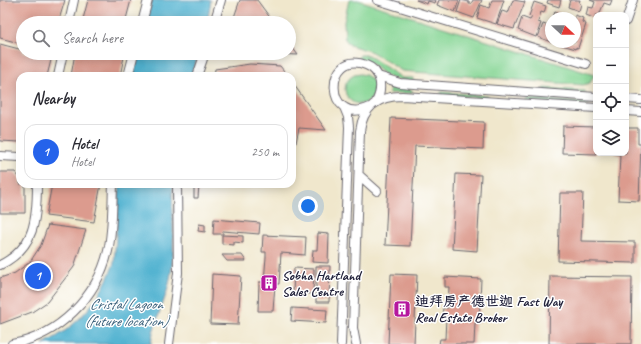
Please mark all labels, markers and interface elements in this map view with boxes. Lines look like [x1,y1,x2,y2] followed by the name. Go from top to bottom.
[545,12,581,48] north arrow
[593,12,629,156] map controls
[593,12,629,48] button: +
[16,16,296,60] search box
[30,27,52,49] icon: search
[62,29,123,48] text: Search here
[593,48,629,84] button: −
[593,84,629,120] button: locate
[32,88,75,109] text: Nearby
[593,120,629,156] button: layers
[71,135,98,154] text: Hotel
[43,144,49,160] text: 1
[251,144,279,160] text: 250 m
[71,154,94,170] text: Hotel
[298,196,318,216] your location
[25,261,51,291] pin: 1
[282,267,362,300] place label: Sobha Hartland Sales Centre
[259,273,279,293] building icon: Sobha Hartland Sales Centre
[415,293,564,326] place label: 迪拜房产德世迦 Fast Way Real Estate Broker
[84,295,171,331] water label: Cristal Lagoon (future location)
[392,299,412,319] building icon: 迪拜房产德世迦 Fast Way Real Estate Broker

